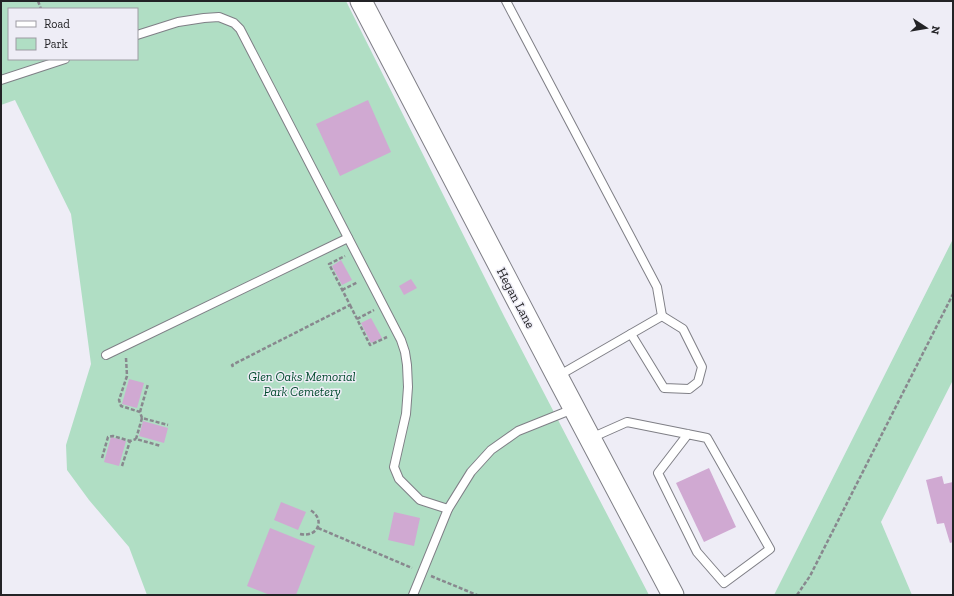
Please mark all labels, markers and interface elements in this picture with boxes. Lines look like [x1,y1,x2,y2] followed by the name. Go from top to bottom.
[8,8,138,60] legend
[906,8,946,48] north arrow
[44,17,70,31] text: Road
[928,25,943,36] text: N
[44,37,69,51] text: Park
[494,265,538,331] street label: Hegan Lane
[248,369,356,399] park label: Glen Oaks Memorial Park Cemetery

